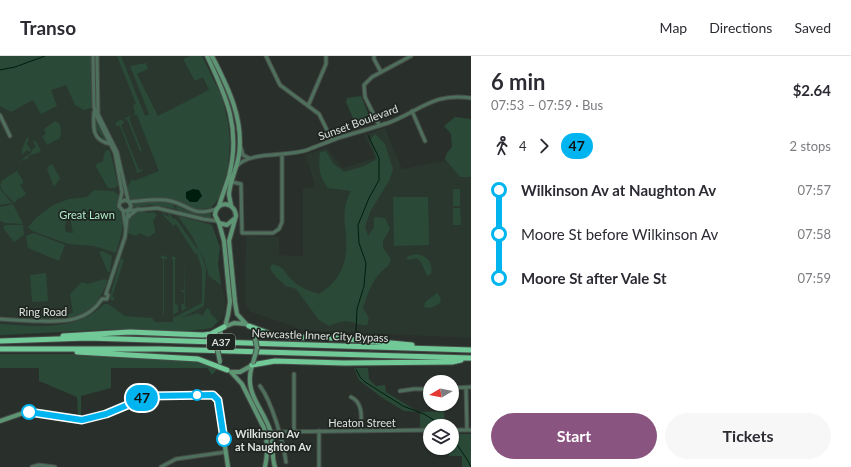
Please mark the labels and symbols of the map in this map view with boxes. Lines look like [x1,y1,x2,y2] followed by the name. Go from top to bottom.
[316,102,400,142] street label: Sunset Boulevard
[59,208,115,221] park label: Great Lawn
[19,305,67,318] street label: Ring Road
[251,326,389,344] street label: Newcastle Inner City Bypass
[207,334,235,350] road number: A37
[423,375,459,411] north arrow
[124,385,160,411] line badge: 47
[191,389,203,401] unlabelled marker
[21,404,37,420] unlabelled marker
[328,416,396,429] street label: Heaton Street
[235,427,311,453] place label: Wilkinson Av at Naughton Av
[216,431,232,447] marker: Wilkinson Av at Naughton Av

